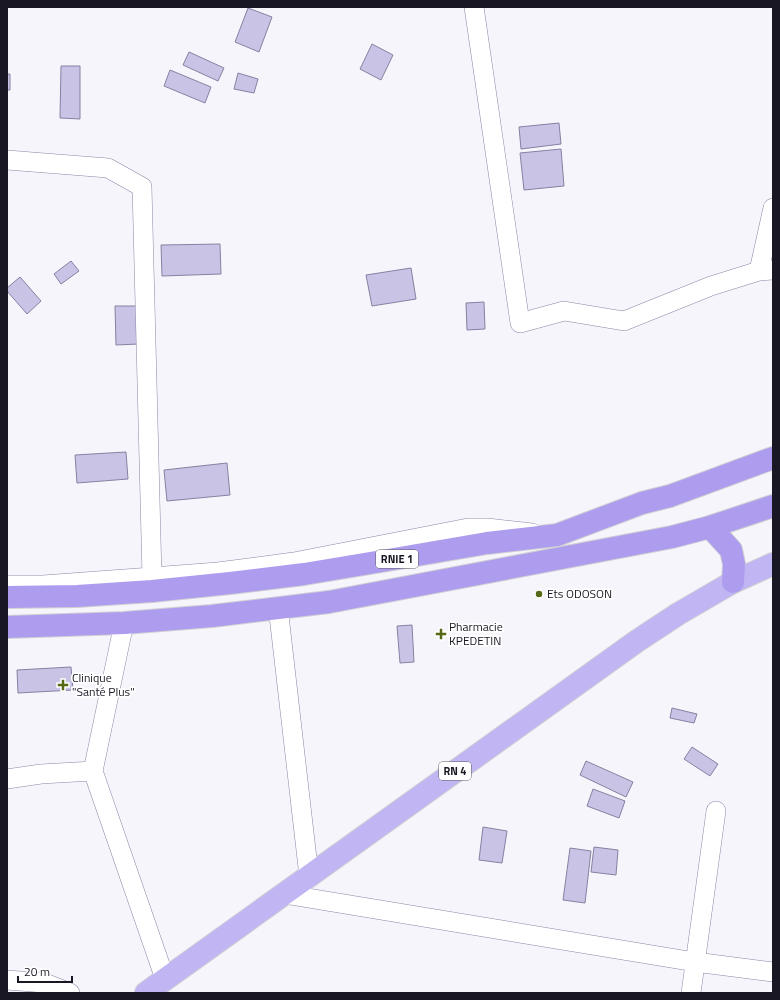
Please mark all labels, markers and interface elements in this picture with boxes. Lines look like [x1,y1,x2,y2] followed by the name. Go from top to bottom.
[376,550,418,568] road number: RNIE 1
[547,584,612,603] place label: Ets ODOSON
[534,589,544,599] marker: Ets ODOSON
[449,617,503,650] place label: Pharmacie KPEDETIN
[436,629,446,639] marker: Pharmacie KPEDETIN
[72,668,135,701] place label: Clinique "Santé Plus"
[57,679,69,691] marker: Clinique "Santé Plus"
[439,762,471,780] road number: RN 4
[18,958,72,984] scale bar
[24,962,50,981] text: 20 m

